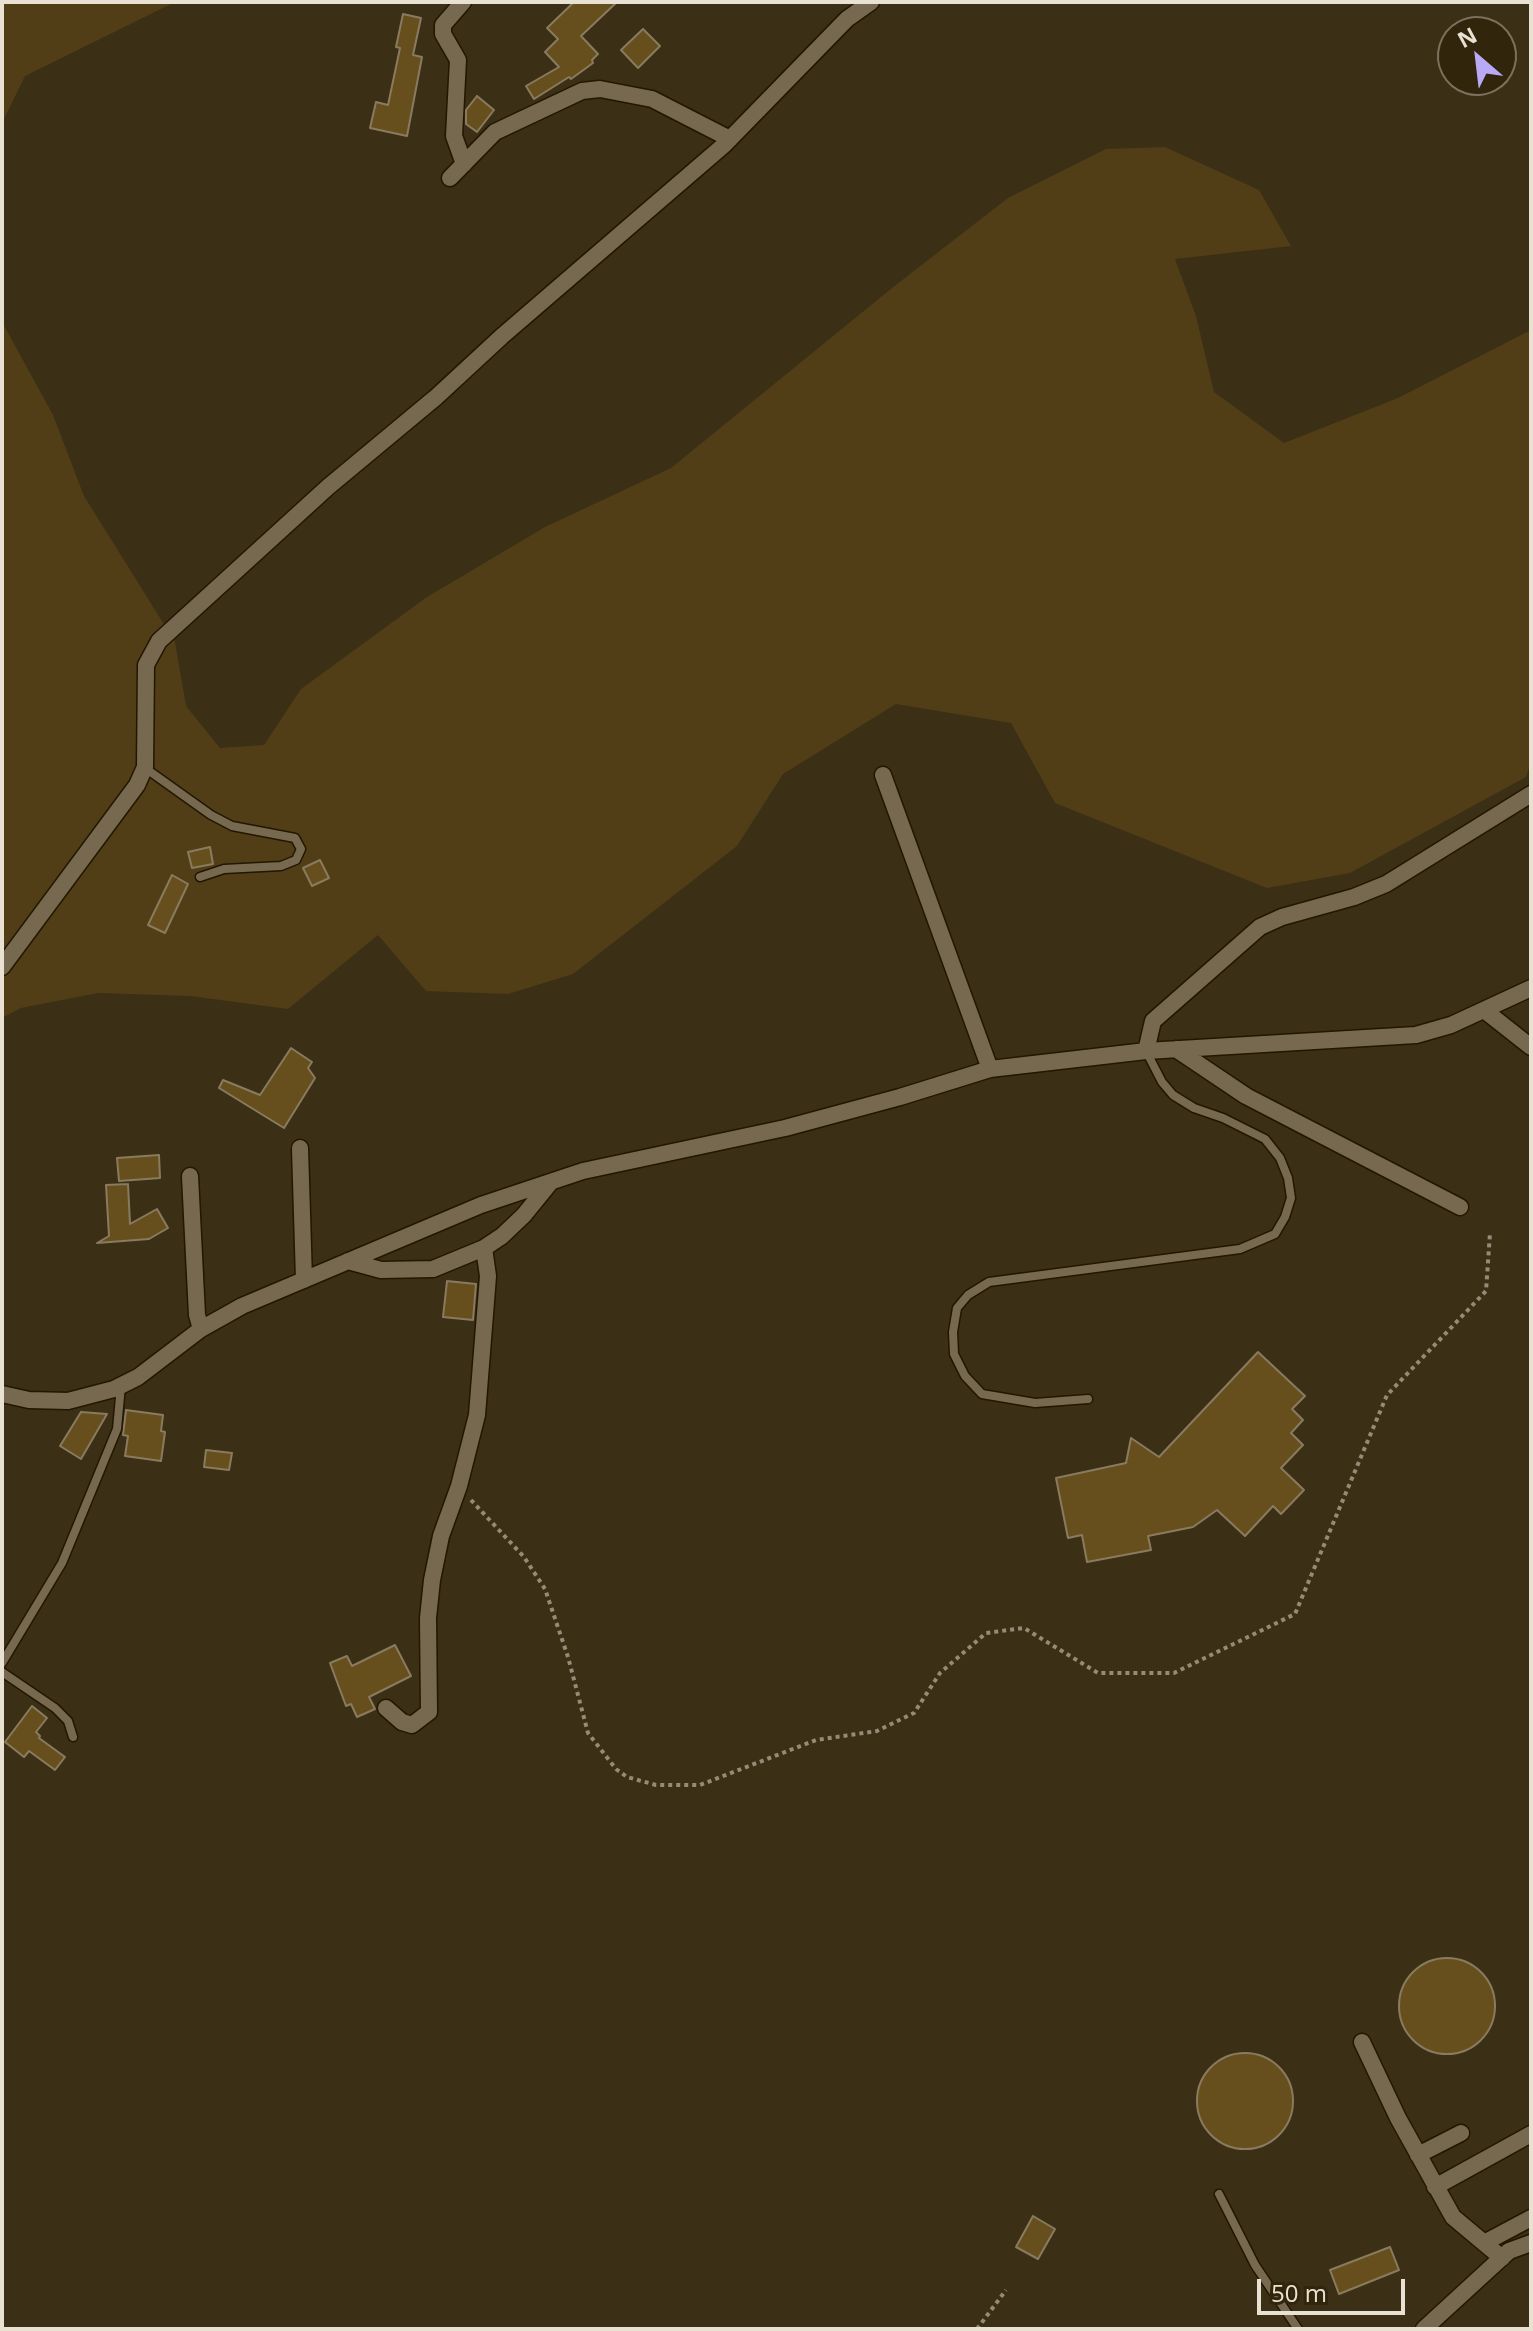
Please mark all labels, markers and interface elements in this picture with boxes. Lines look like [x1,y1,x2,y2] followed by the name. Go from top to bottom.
[1437,16,1517,96] north arrow
[1452,19,1482,54] text: N
[1261,2263,1409,2313] scale bar
[1271,2276,1327,2309] text: 50 m

